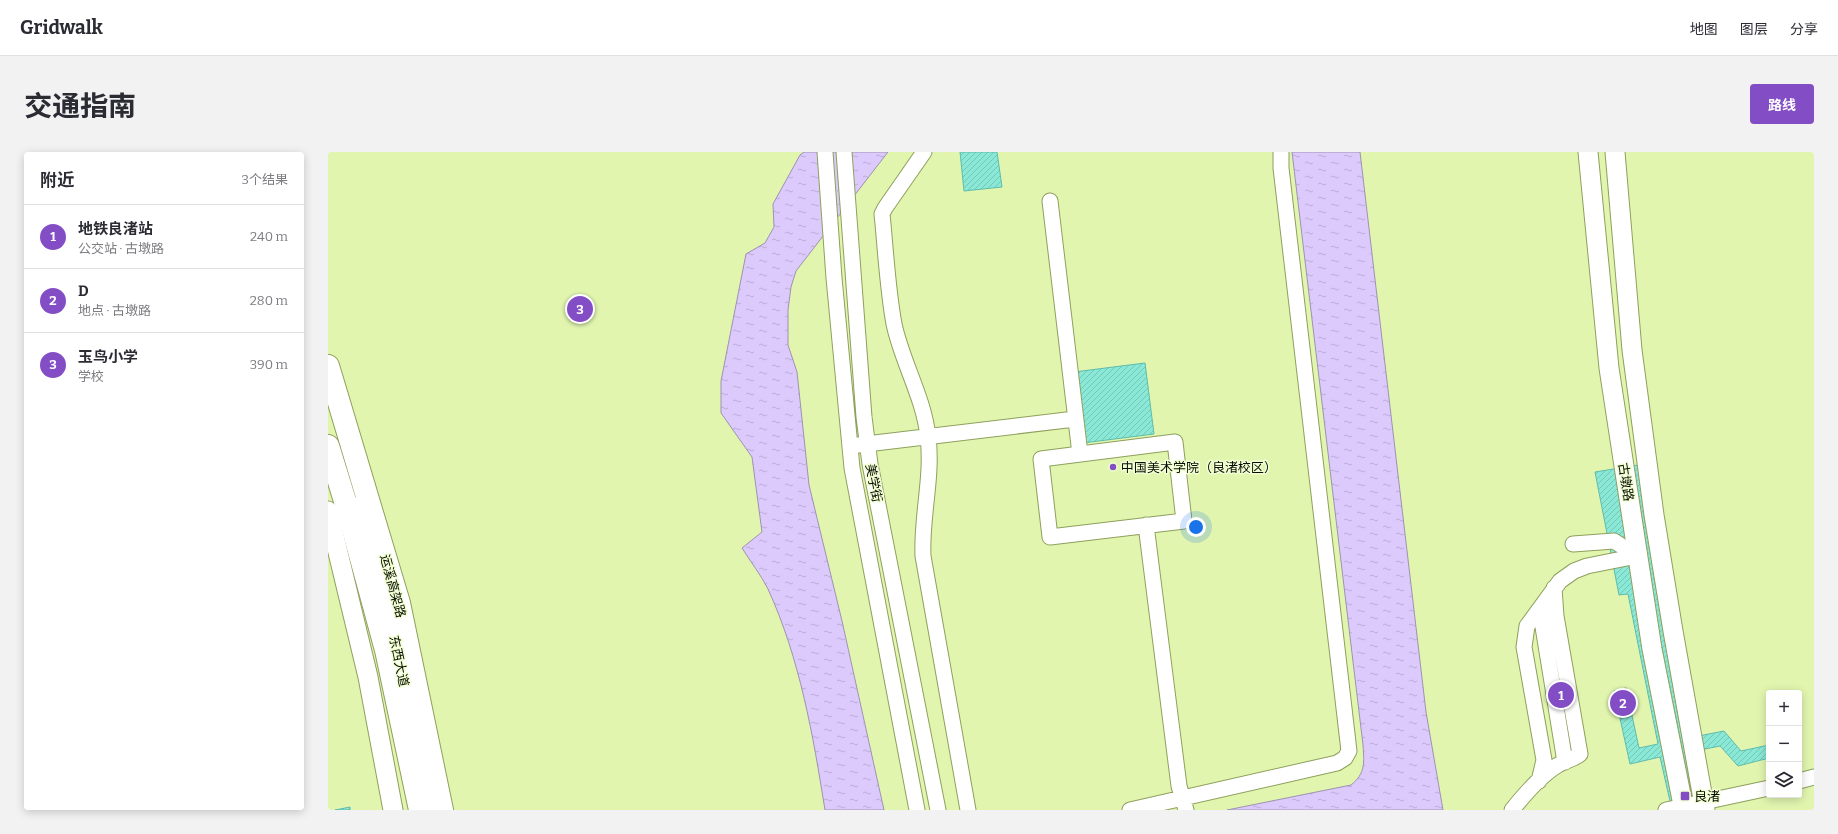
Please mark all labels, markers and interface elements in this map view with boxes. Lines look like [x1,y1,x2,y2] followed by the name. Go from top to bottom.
[20,16,103,39] text: Gridwalk
[1690,21,1718,38] text: 地图
[1740,21,1768,38] text: 图层
[1790,21,1818,38] text: 分享
[1750,84,1814,124] button: 路线
[24,90,136,123] text: 交通指南
[40,170,74,191] text: 附近
[242,172,288,187] text: 3个结果
[78,220,153,238] text: 地铁良渚站
[50,229,56,244] text: 1
[250,229,288,244] text: 240 m
[78,241,164,256] text: 公交站 · 古墩路
[78,282,89,300] text: D
[49,293,57,308] text: 2
[250,293,288,308] text: 280 m
[567,294,593,324] pin: 3
[78,303,151,318] text: 地点 · 古墩路
[78,348,138,366] text: 玉鸟小学
[49,357,57,372] text: 3
[250,357,288,372] text: 390 m
[78,369,104,384] text: 学校
[1121,460,1277,475] place label: 中国美术学院（良渚校区）
[863,462,885,504] street label: 美学街
[1108,462,1118,472] marker: 中国美术学院（良渚校区）
[1616,462,1636,502] street label: 古墩路
[1186,517,1206,537] your location
[377,553,409,619] street label: 运溪高架路
[386,634,412,688] street label: 东西大道
[1548,680,1574,710] pin: 1
[1610,688,1636,718] pin: 2
[1766,690,1802,798] map controls
[1766,690,1802,726] button: +
[1766,726,1802,762] button: −
[1766,762,1802,798] button: layers
[1694,789,1720,804] place label: 良渚
[1679,790,1691,802] marker: 良渚

